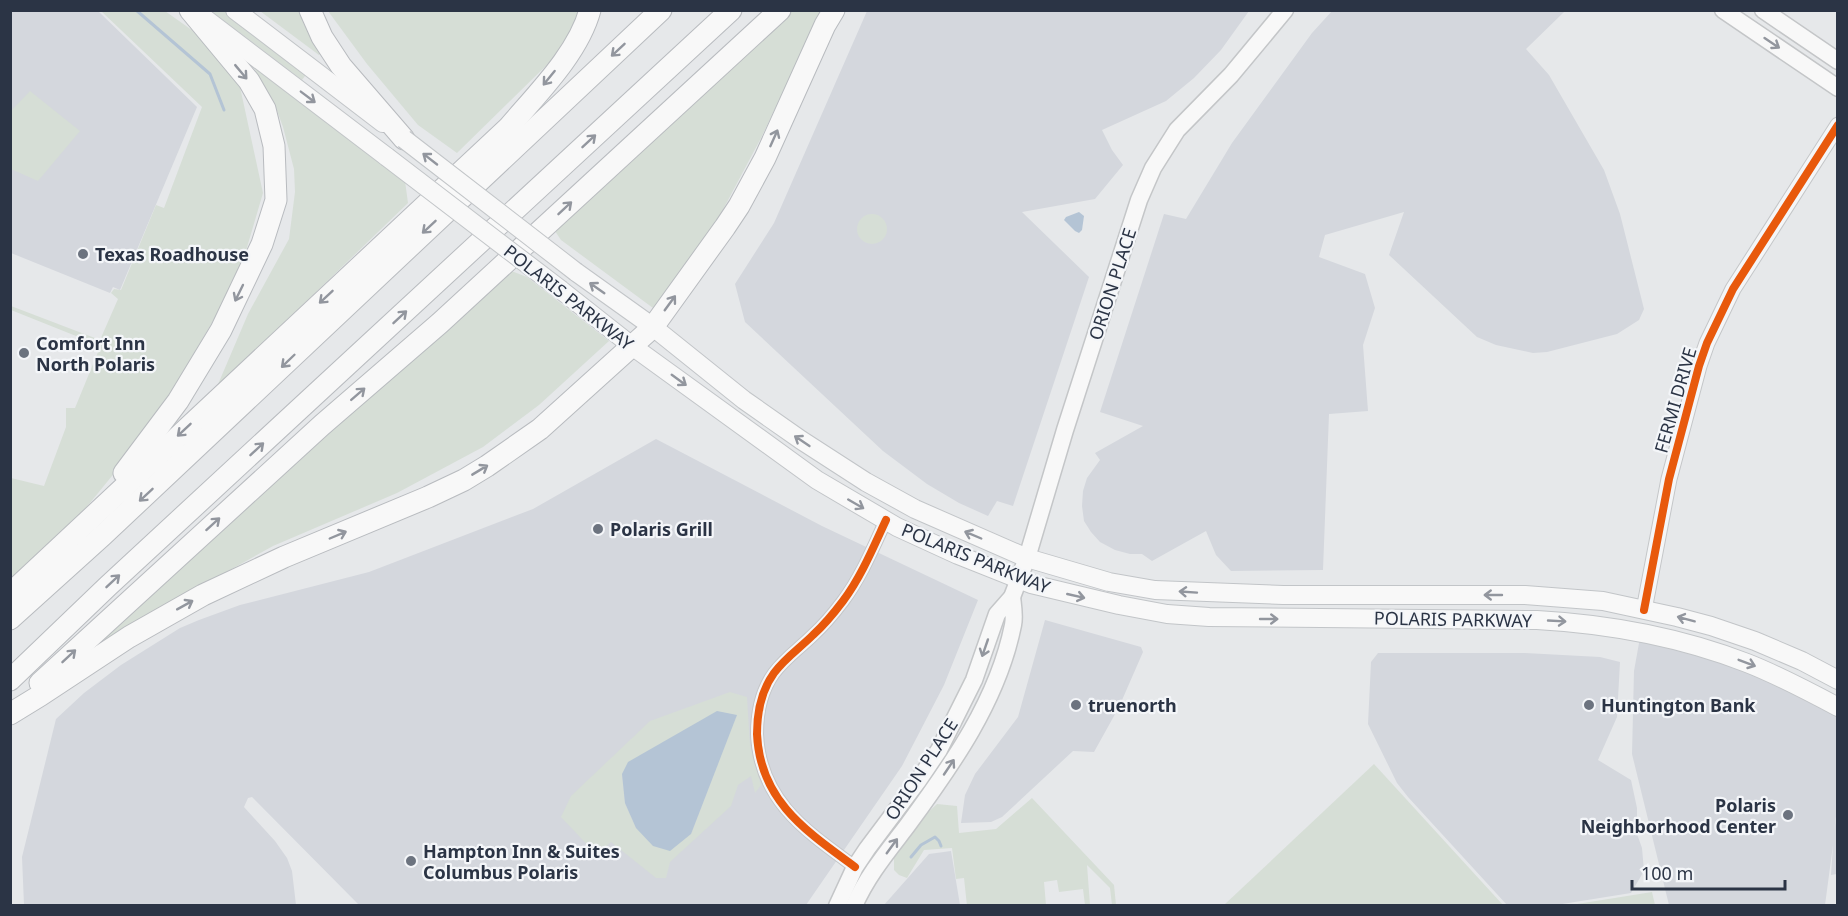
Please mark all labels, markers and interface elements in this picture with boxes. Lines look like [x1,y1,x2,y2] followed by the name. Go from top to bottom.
[1763,37,1779,49] one-way arrow
[611,43,626,57] one-way arrow
[235,64,248,80] one-way arrow
[543,70,556,86] one-way arrow
[299,90,315,103] one-way arrow
[769,130,780,148] one-way arrow
[582,134,597,148] one-way arrow
[422,153,438,166] one-way arrow
[558,201,573,215] one-way arrow
[422,219,437,234] one-way arrow
[1083,225,1141,343] street label: ORION PLACE
[499,239,639,356] street label: POLARIS PARKWAY
[95,242,249,266] place label: Texas Roadhouse
[76,247,90,261] marker: Texas Roadhouse
[590,282,606,294] one-way arrow
[233,284,244,302] one-way arrow
[319,290,334,304] one-way arrow
[664,295,676,311] one-way arrow
[392,310,407,324] one-way arrow
[36,331,155,376] place label: Comfort Inn North Polaris
[1648,344,1702,456] street label: FERMI DRIVE
[17,346,31,360] marker: Comfort Inn North Polaris
[281,354,296,368] one-way arrow
[671,374,687,387] one-way arrow
[350,387,365,401] one-way arrow
[177,423,192,437] one-way arrow
[795,435,811,447] one-way arrow
[249,442,264,456] one-way arrow
[471,463,488,475] one-way arrow
[139,488,154,502] one-way arrow
[847,498,864,510] one-way arrow
[205,517,220,531] one-way arrow
[610,517,713,541] place label: Polaris Grill
[898,517,1055,599] street label: POLARIS PARKWAY
[591,522,605,536] marker: Polaris Grill
[964,528,982,539] one-way arrow
[329,529,347,540] one-way arrow
[106,574,121,588] one-way arrow
[1179,587,1199,598] one-way arrow
[1484,589,1504,601] one-way arrow
[1066,590,1085,602] one-way arrow
[176,599,193,611] one-way arrow
[1374,606,1533,632] street label: POLARIS PARKWAY
[1259,613,1279,625] one-way arrow
[1677,613,1696,624] one-way arrow
[1547,616,1567,627] one-way arrow
[979,638,990,657] one-way arrow
[61,650,76,664] one-way arrow
[1737,659,1756,670] one-way arrow
[1088,693,1177,717] place label: truenorth
[1601,693,1756,717] place label: Huntington Bank
[1069,698,1083,712] marker: truenorth
[1582,698,1596,712] marker: Huntington Bank
[879,714,963,824] street label: ORION PLACE
[944,759,956,776] one-way arrow
[1581,793,1776,838] place label: Polaris Neighborhood Center
[1781,808,1795,822] marker: Polaris Neighborhood Center
[886,838,899,854] one-way arrow
[423,839,620,884] place label: Hampton Inn & Suites Columbus Polaris
[1632,853,1785,891] scale bar
[404,854,418,868] marker: Hampton Inn & Suites Columbus Polaris
[1641,861,1693,885] text: 100 m

